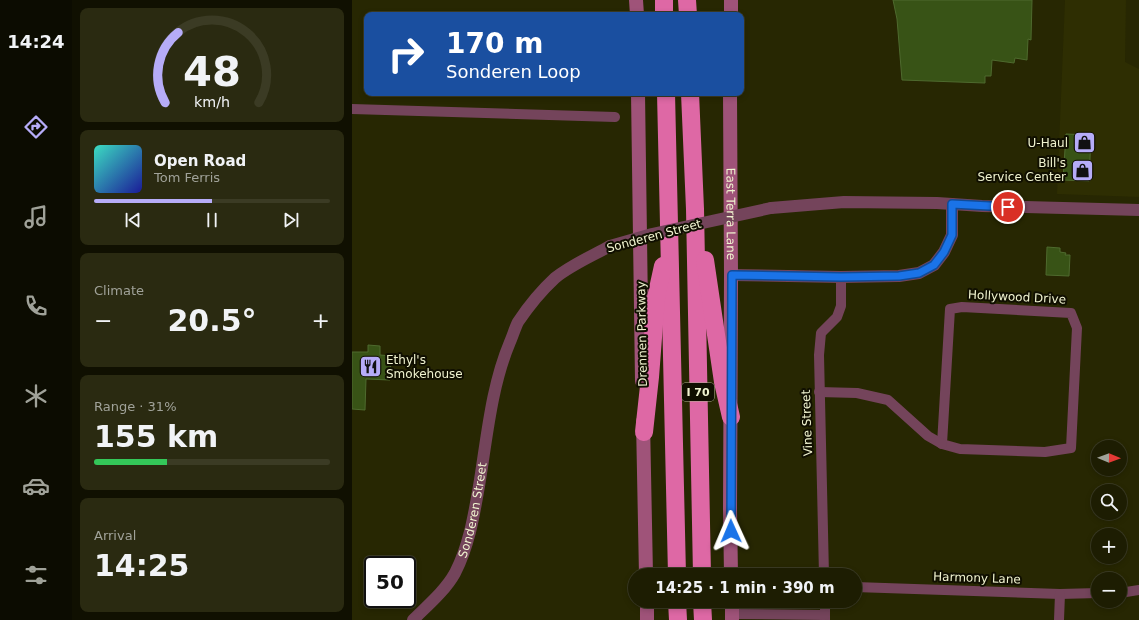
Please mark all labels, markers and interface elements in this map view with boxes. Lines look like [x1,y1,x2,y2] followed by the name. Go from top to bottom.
[446,27,543,60] text: 170 m
[380,28,432,80] icon: right
[7,31,65,52] text: 14:24
[183,47,241,96] text: 48
[446,61,581,82] text: Sonderen Loop
[194,94,230,110] text: km/h
[22,113,50,141] icon: directions
[1071,130,1097,156] shop icon: U-Haul
[1028,136,1068,150] place label: U-Haul
[154,152,246,170] text: Open Road
[977,156,1066,184] place label: Bill's Service Center
[1069,157,1095,183] shop icon: Bill's Service Center
[723,168,738,260] street label: East Terra Lane
[154,170,220,185] text: Tom Ferris
[991,190,1025,224] pin
[997,196,1019,218] icon: arrive
[22,203,50,231] icon: music
[122,209,144,231] icon: previous
[201,209,223,231] icon: pause
[280,209,302,231] icon: next
[605,217,703,255] street label: Sonderen Street
[634,281,650,387] street label: Drennen Parkway
[94,283,144,298] text: Climate
[968,287,1066,307] street label: Hollywood Drive
[22,292,50,320] icon: phone
[167,303,257,338] text: 20.5°
[94,308,112,333] text: −
[312,308,330,333] text: +
[386,353,463,381] place label: Ethyl's Smokehouse
[358,354,384,380] restaurant icon: Ethyl's Smokehouse
[22,382,50,410] icon: climate
[682,383,714,401] road number: I 70
[799,389,815,456] street label: Vine Street
[94,399,177,414] text: Range · 31%
[94,419,218,454] text: 155 km
[1091,440,1127,476] north arrow
[1091,440,1127,608] map controls
[455,461,490,560] street label: Sonderen Street
[22,472,50,500] icon: car
[1091,484,1127,520] button: search
[710,510,752,552] position arrow
[94,528,136,543] text: Arrival
[1091,528,1127,564] button: +
[94,548,190,583] text: 14:25
[364,556,416,608] speed limit sign: 50
[22,561,50,589] icon: filters
[933,569,1021,587] street label: Harmony Lane
[1091,572,1127,608] button: −
[655,579,835,597] text: 14:25 · 1 min · 390 m

